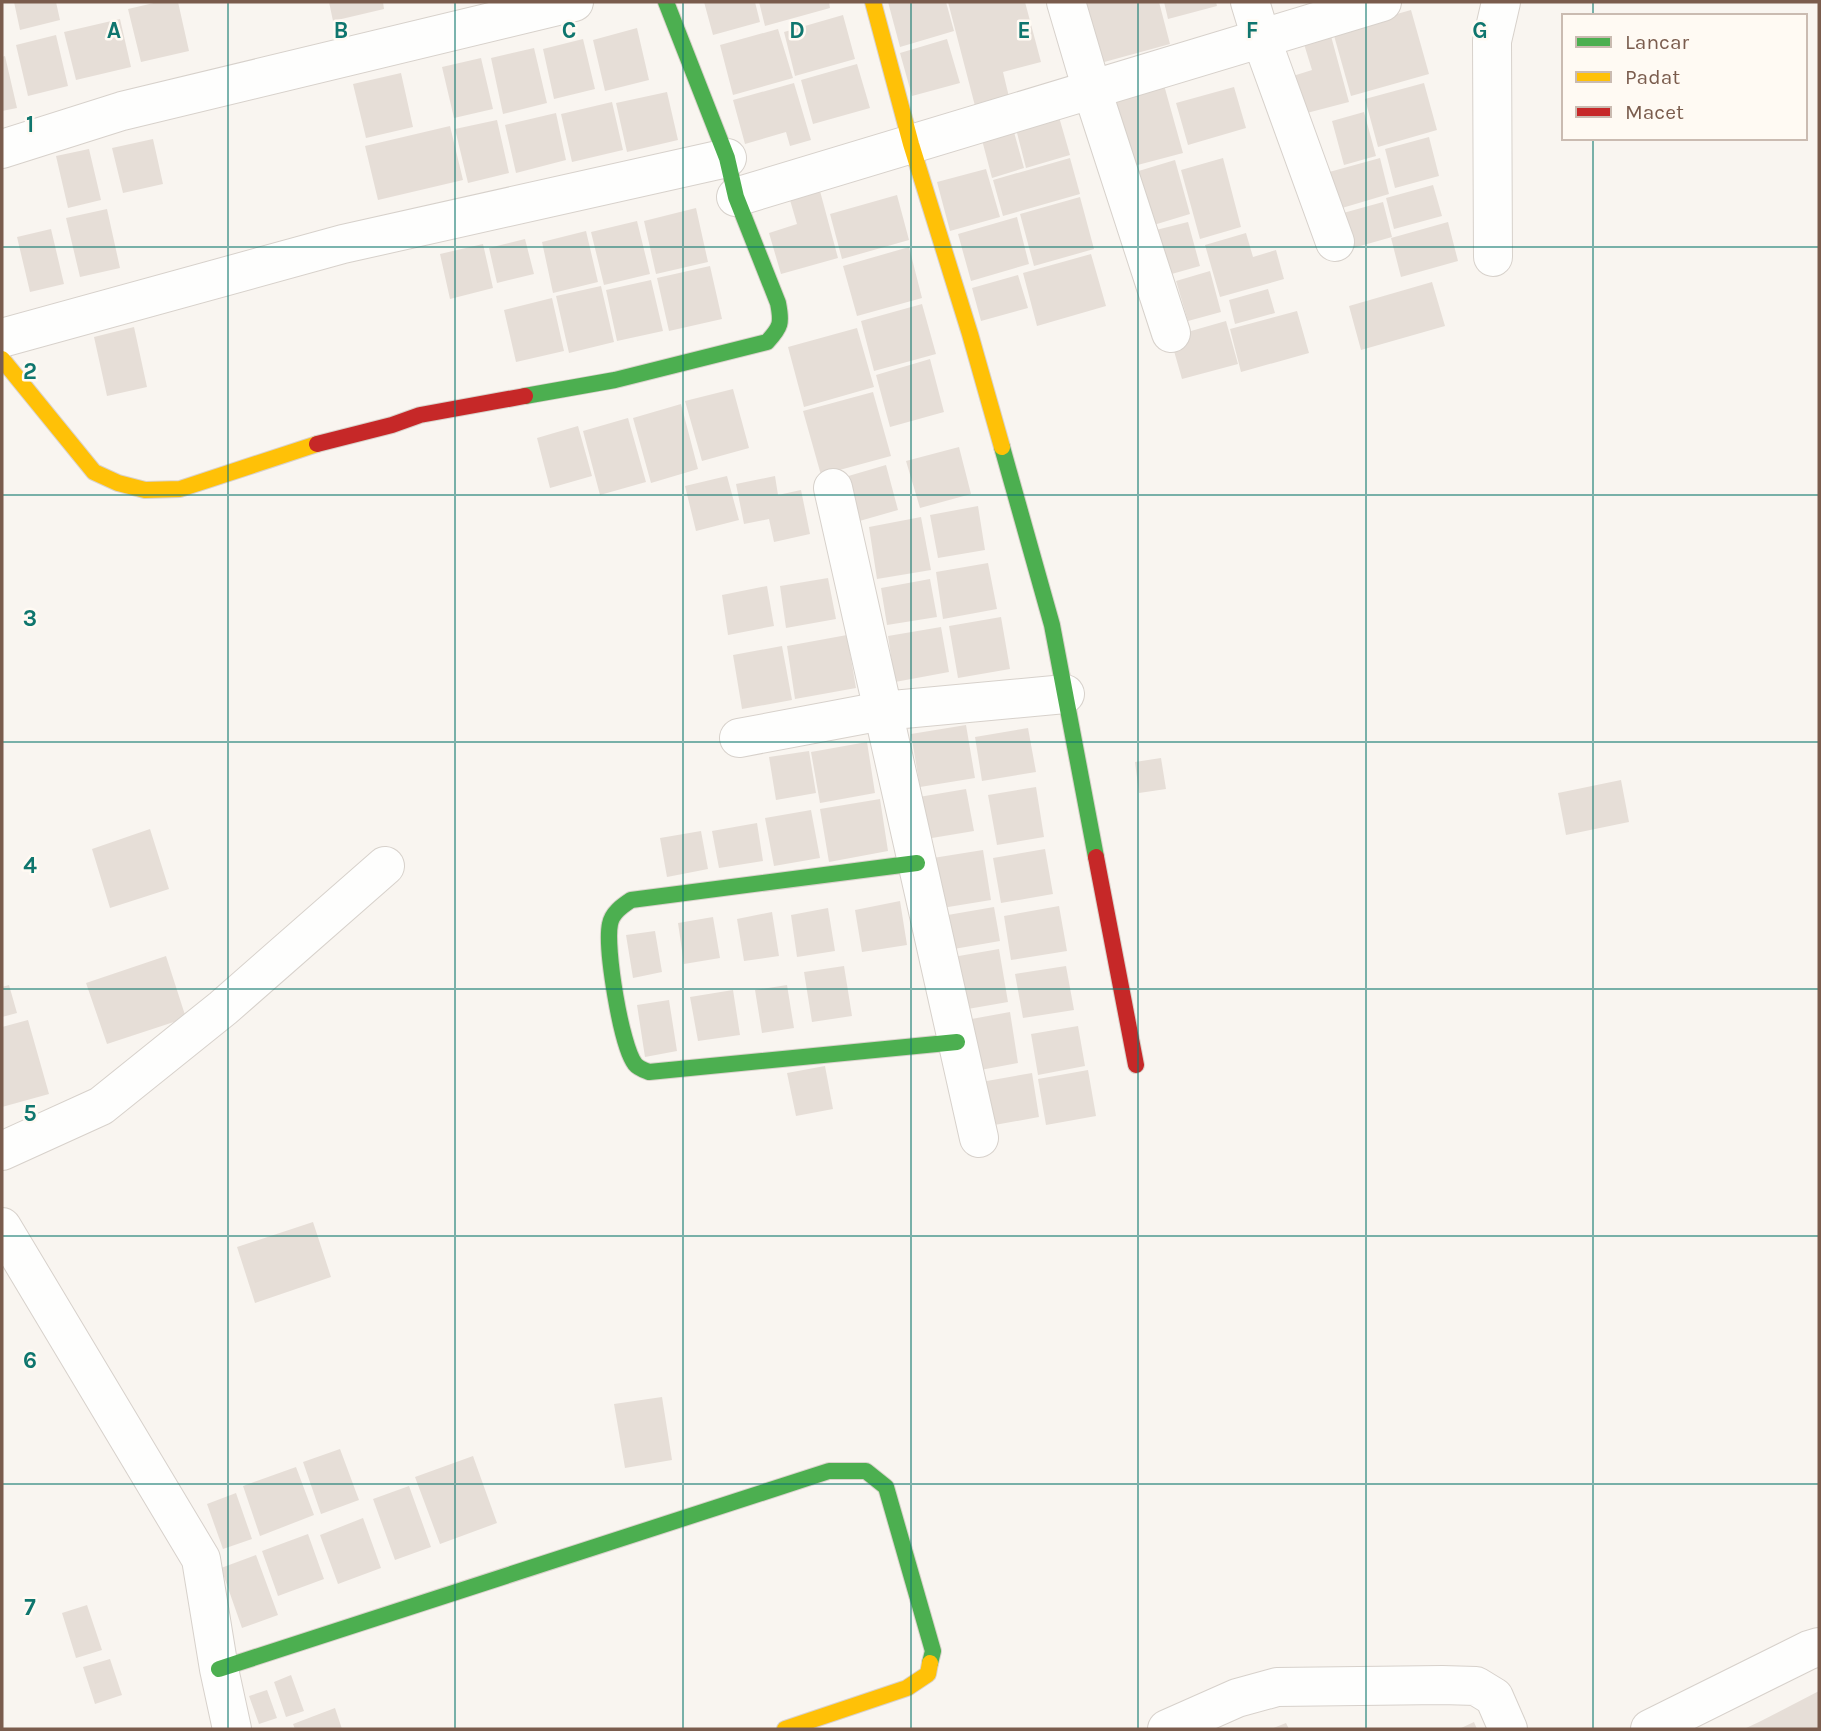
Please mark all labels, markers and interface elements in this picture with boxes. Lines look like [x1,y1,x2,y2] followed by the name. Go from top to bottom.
[1562,14,1807,140] legend
[107,17,121,44] text: A
[334,17,348,44] text: B
[562,17,576,44] text: C
[789,17,805,44] text: D
[1017,17,1031,44] text: E
[1246,17,1258,44] text: F
[1472,17,1488,44] text: G
[1625,30,1689,54] text: Lancar
[1625,65,1680,89] text: Padat
[1625,100,1684,124] text: Macet
[26,111,34,138] text: 1
[23,358,37,385] text: 2
[23,605,37,632] text: 3
[23,852,37,879] text: 4
[23,1100,37,1127] text: 5
[23,1347,37,1374] text: 6
[24,1594,36,1621] text: 7

